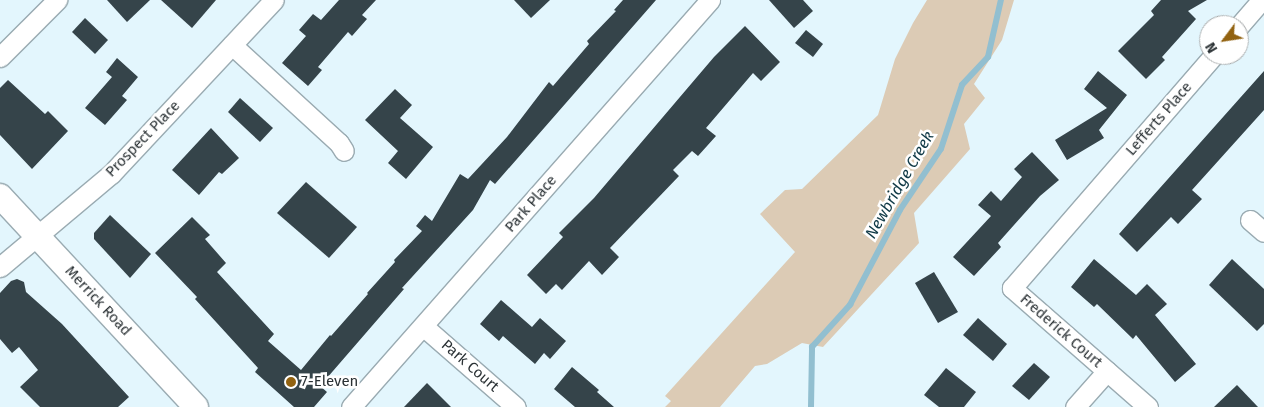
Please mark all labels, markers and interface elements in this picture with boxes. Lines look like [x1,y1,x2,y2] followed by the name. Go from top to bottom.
[1199,15,1249,65] north arrow
[1202,39,1221,56] text: N
[1122,79,1196,159] street label: Lefferts Place
[102,97,184,181] street label: Prospect Place
[861,128,939,242] water label: Newbridge Creek
[501,172,561,236] street label: Park Place
[61,262,135,340] street label: Merrick Road
[1016,290,1106,372] street label: Frederick Court
[438,336,502,396] street label: Park Court
[301,373,358,391] place label: 7-Eleven
[285,376,297,388] marker: 7-Eleven

